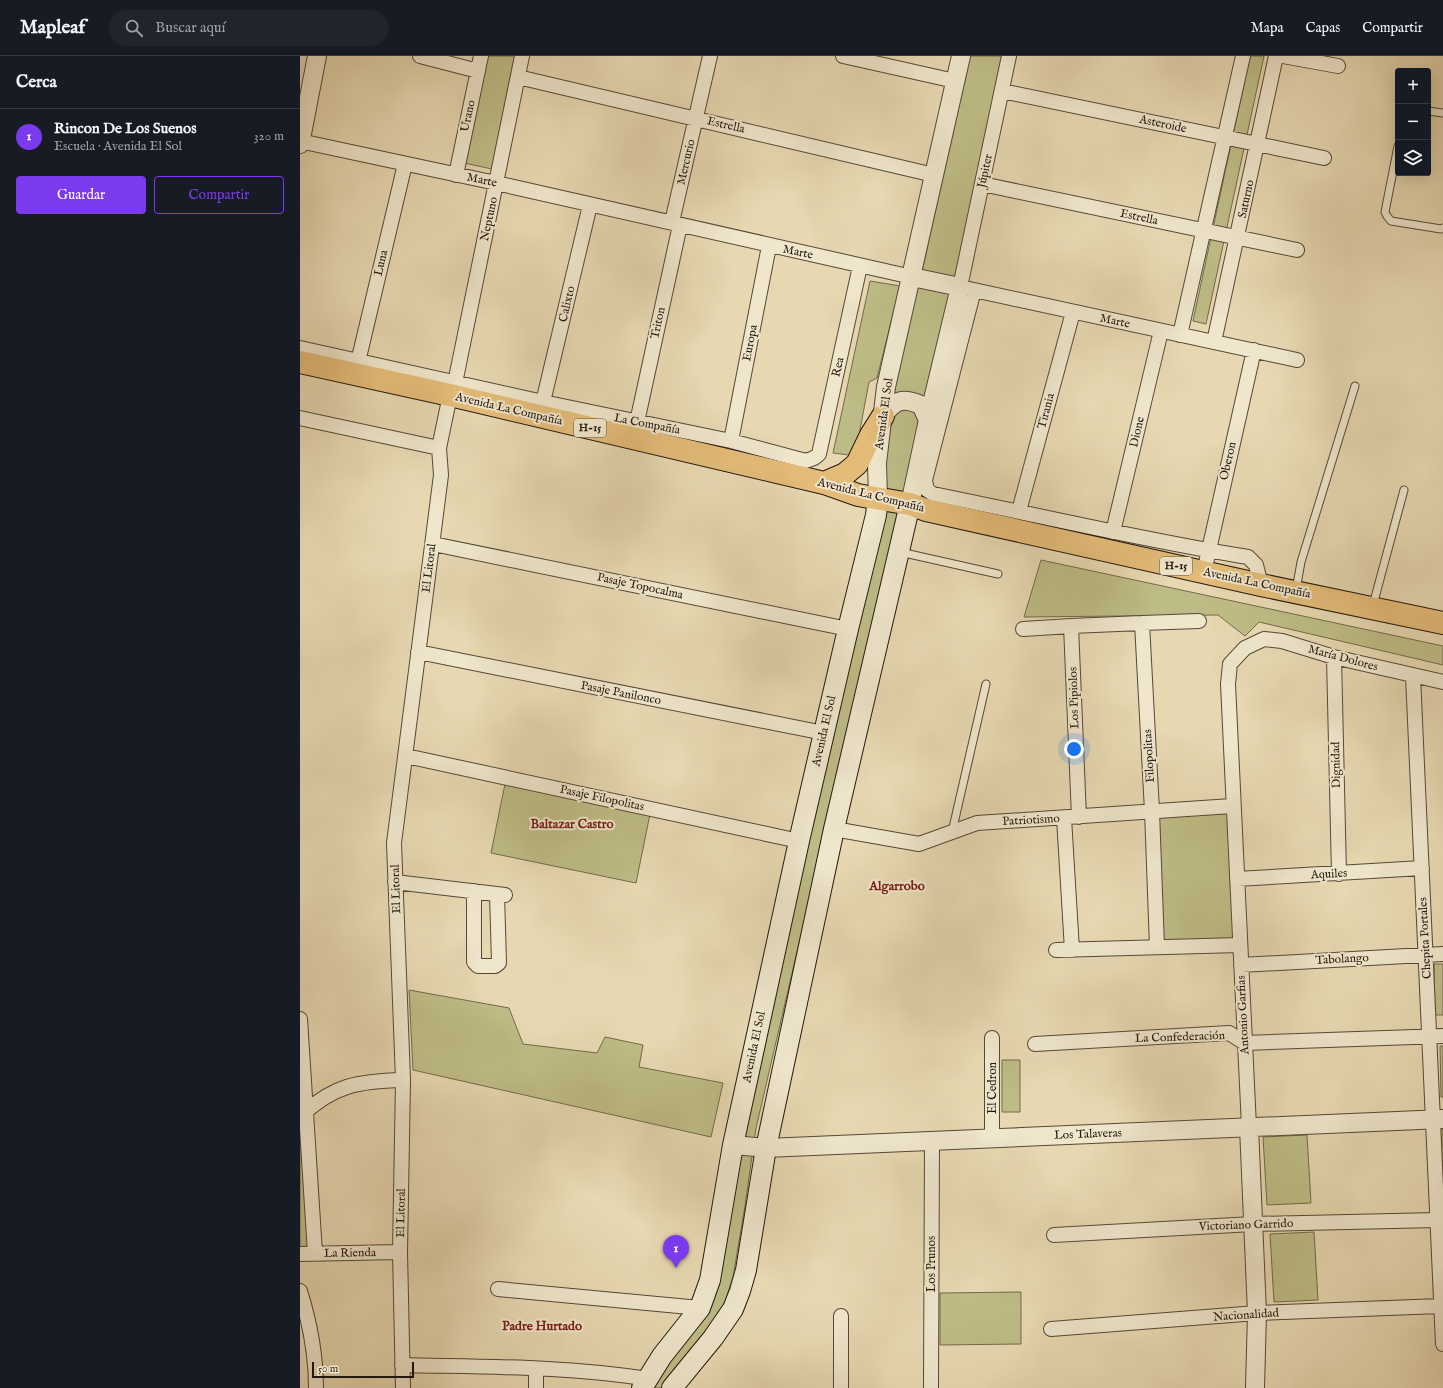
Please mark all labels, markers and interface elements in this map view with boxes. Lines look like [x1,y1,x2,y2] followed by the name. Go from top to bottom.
[109,10,389,46] search box
[20,16,85,40] text: Mapleaf
[123,17,145,39] icon: search
[155,18,226,37] text: Buscar aquí
[1251,19,1284,37] text: Mapa
[1306,19,1340,37] text: Capas
[1362,19,1423,37] text: Compartir
[1395,68,1431,176] map controls
[1395,68,1431,104] button: +
[16,72,57,93] text: Cerca
[457,98,479,133] street label: Urano
[1395,104,1431,140] button: −
[1137,111,1188,136] street label: Asteroide
[706,113,747,137] street label: Estrella
[54,119,196,138] text: Rincon De Los Suenos
[27,128,31,145] text: 1
[254,128,284,145] text: 320 m
[673,137,699,186] street label: Mercurio
[54,138,182,155] text: Escuela · Avenida El Sol
[1395,140,1431,176] button: layers
[974,152,997,192] street label: Júpiter
[466,169,499,191] street label: Marte
[16,176,146,214] button: Guardar
[154,176,284,214] button: Compartir
[1235,178,1257,220] street label: Saturno
[477,195,502,243] street label: Neptuno
[1119,206,1160,228] street label: Estrella
[782,241,815,263] street label: Marte
[371,248,391,278] street label: Luna
[556,284,579,324] street label: Calixto
[647,305,669,340] street label: Triton
[1099,310,1132,332] street label: Marte
[739,323,762,363] street label: Europa
[828,355,848,378] street label: Rea
[871,376,897,452] street label: Avenida El Sol
[453,389,565,430] street label: Avenida La Compañía
[1034,391,1058,430] street label: Tirania
[612,410,682,439] street label: La Compañía
[1126,415,1148,449] street label: Dione
[574,419,606,437] road number: H-15
[1216,440,1240,482] street label: Oberon
[815,474,927,517] street label: Avenida La Compañía
[419,542,440,593] street label: El Litoral
[1160,557,1192,575] road number: H-15
[1201,564,1313,603] street label: Avenida La Compañía
[595,570,685,604] street label: Pasaje Topocalma
[1306,641,1380,675] street label: María Dolores
[1065,667,1084,729] street label: Los Pipiolos
[579,678,663,708] street label: Pasaje Panilonco
[808,693,840,769] street label: Avenida El Sol
[1140,729,1159,783] street label: Filopolitas
[1064,739,1084,759] your location
[1328,741,1344,789] street label: Dignidad
[558,782,646,815] street label: Pasaje Filopolitas
[1002,811,1061,829] street label: Patriotismo
[531,816,613,833] district label: Baltazar Castro
[388,863,404,914] street label: El Litoral
[1309,866,1348,883] street label: Aquiles
[868,878,925,895] district label: Algarrobo
[1415,897,1436,979] street label: Chepita Portales
[1315,950,1370,968] street label: Tabolango
[1233,975,1253,1056] street label: Antonio Garfias
[739,1009,769,1085] street label: Avenida El Sol
[1135,1028,1226,1046] street label: La Confederación
[985,1061,1000,1114] street label: El Cedron
[1054,1125,1122,1143] street label: Los Talaveras
[393,1187,409,1238] street label: El Litoral
[1198,1216,1294,1234] street label: Victoriano Garrido
[663,1235,689,1268] pin: 1
[924,1236,939,1292] street label: Los Prunos
[324,1245,377,1261] street label: La Rienda
[1213,1305,1280,1325] street label: Nacionalidad
[502,1318,582,1335] district label: Padre Hurtado
[312,1360,414,1379] scale bar
[318,1362,338,1376] text: 50 m

